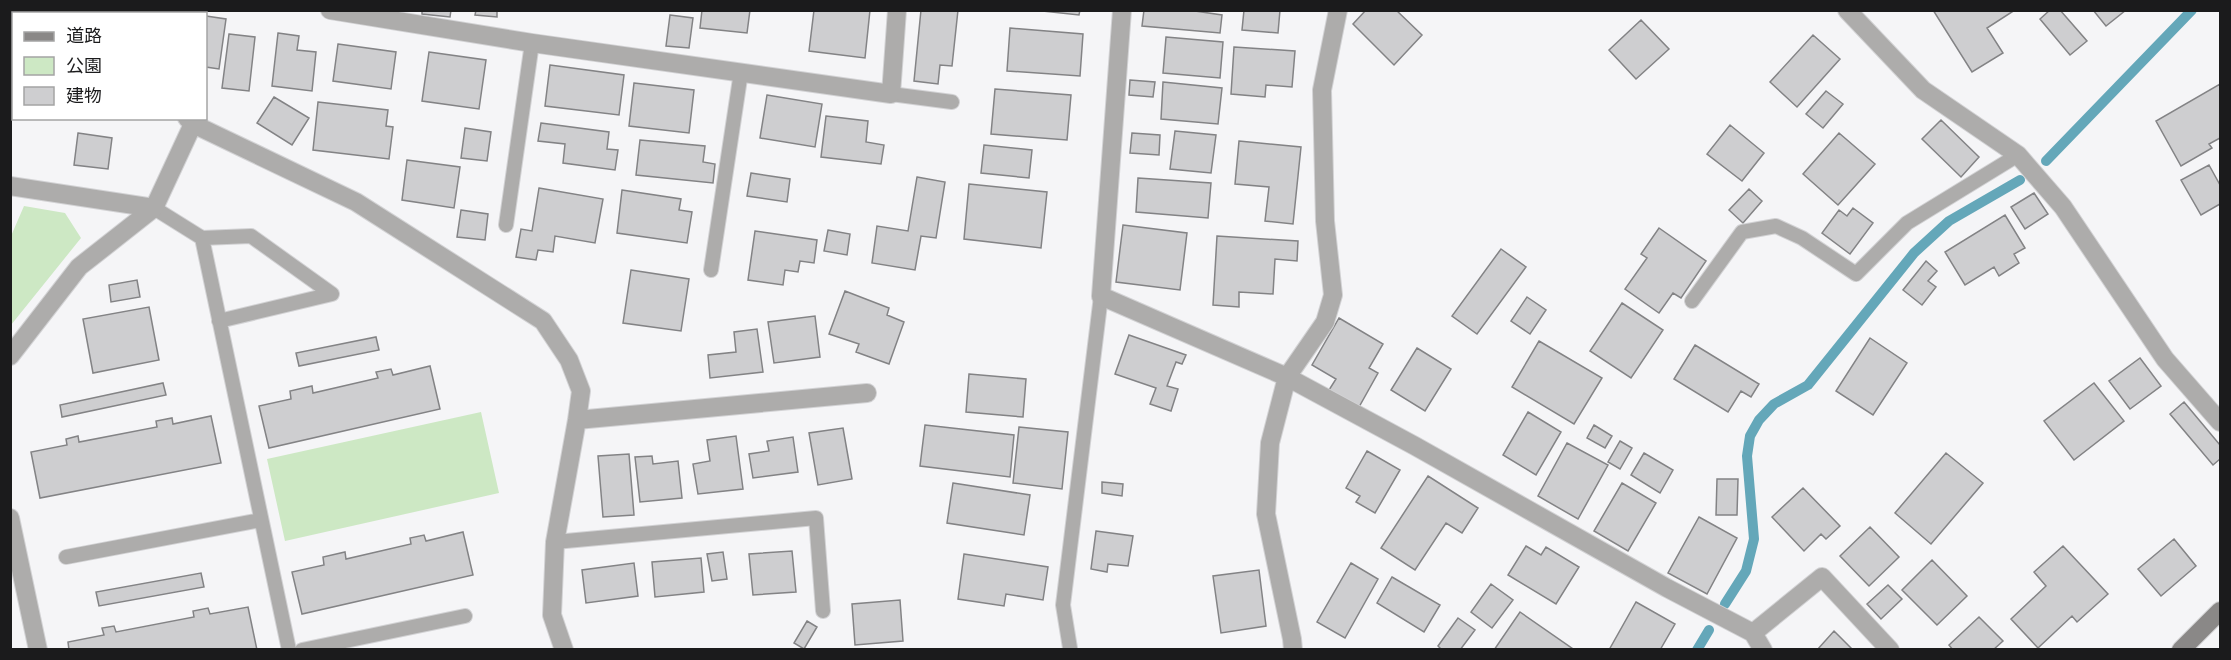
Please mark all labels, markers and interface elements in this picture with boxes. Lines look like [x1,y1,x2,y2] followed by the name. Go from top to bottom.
[12,12,207,120] legend
[66,23,102,47] text: 道路
[66,53,102,77] text: 公園
[66,83,102,107] text: 建物

